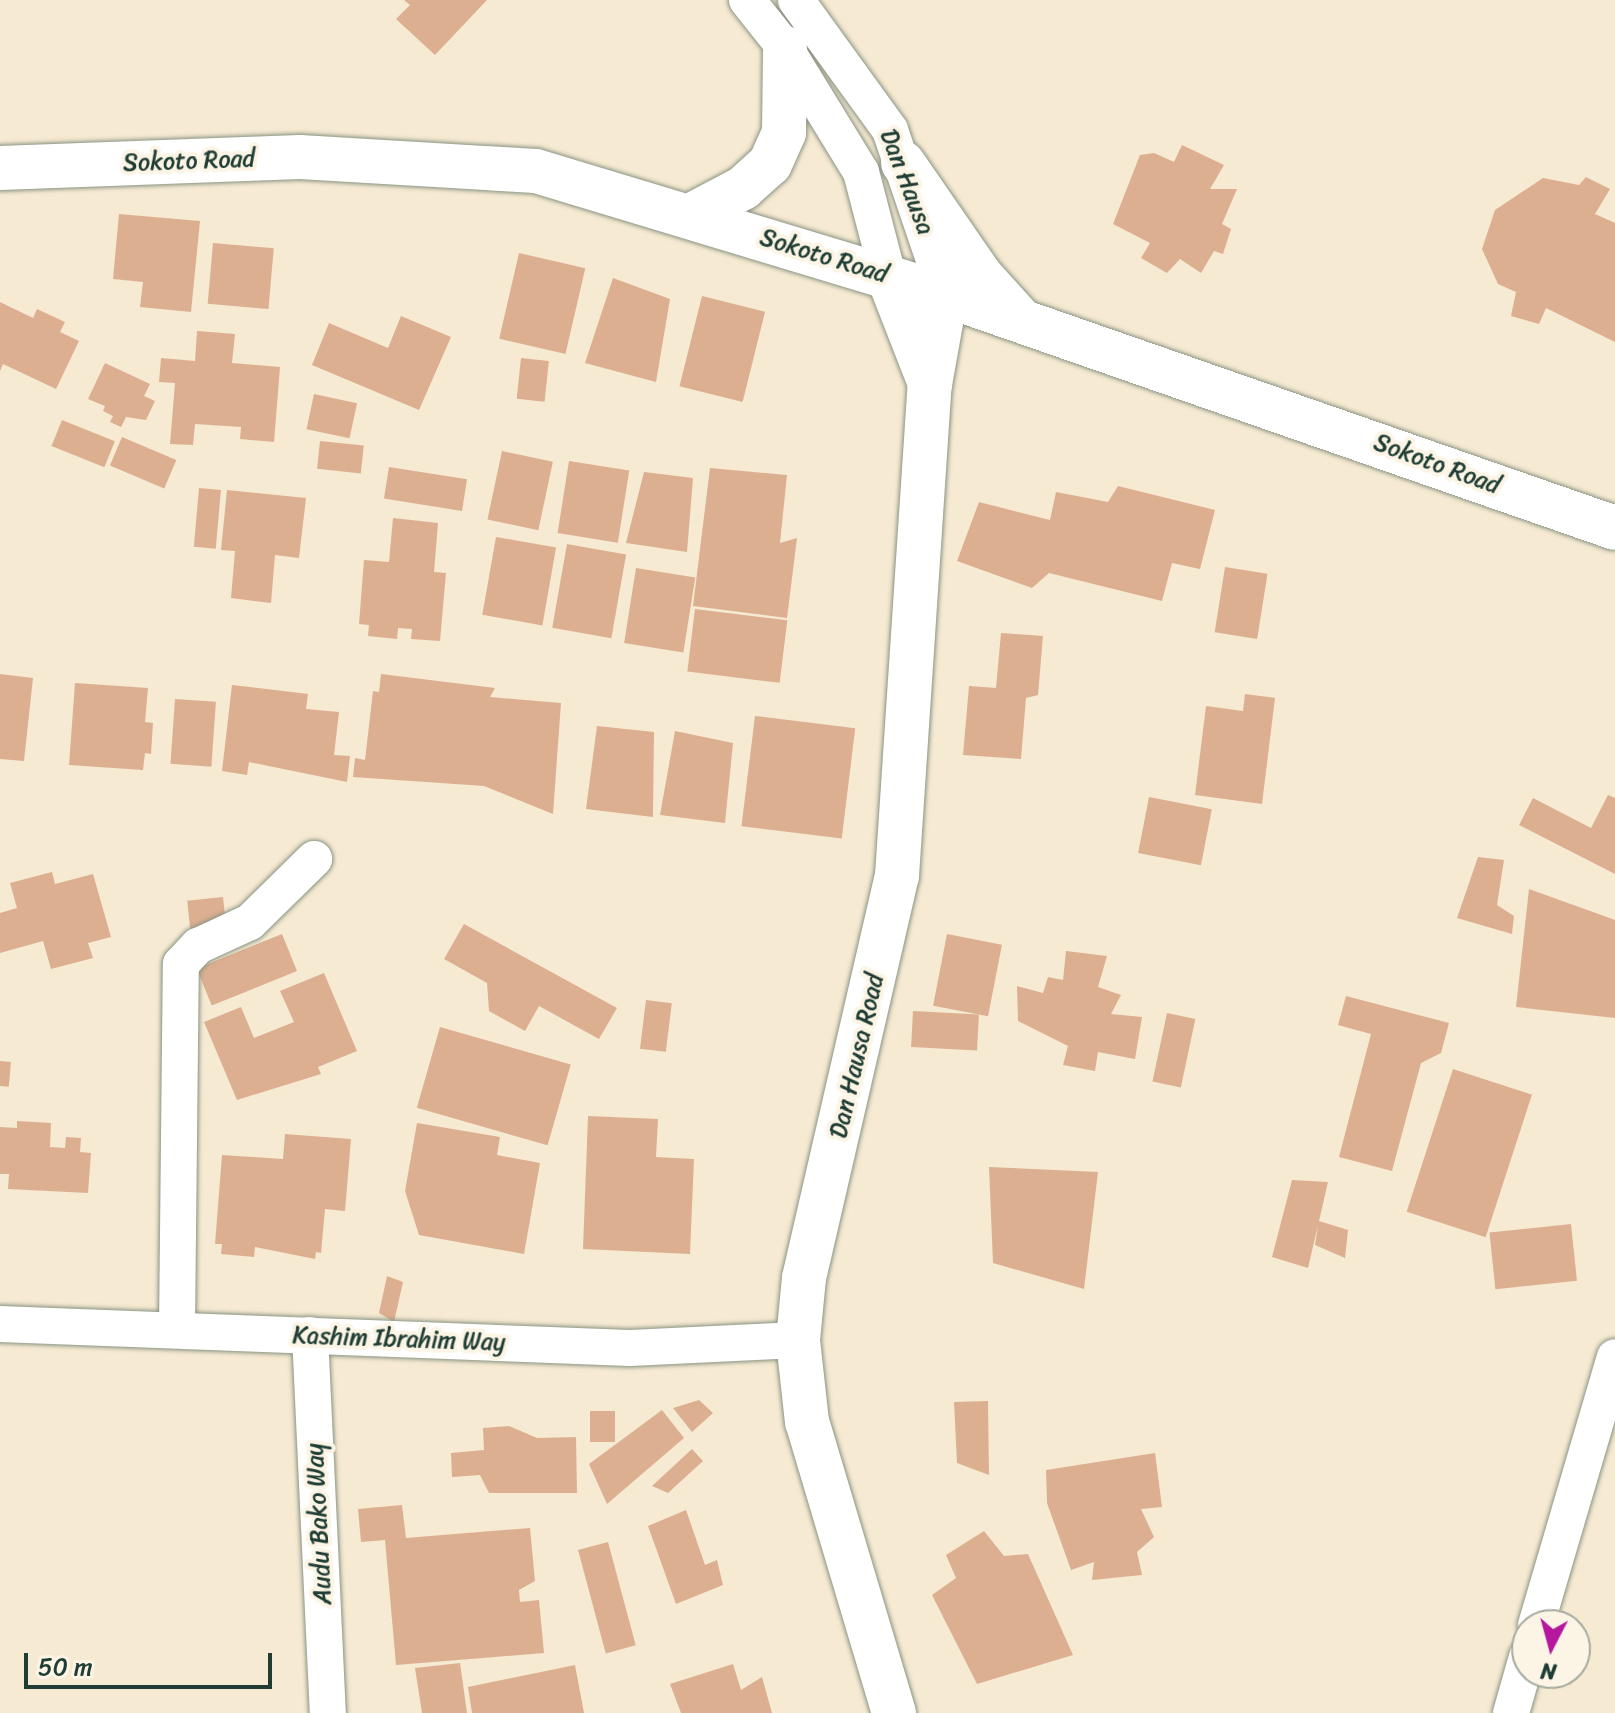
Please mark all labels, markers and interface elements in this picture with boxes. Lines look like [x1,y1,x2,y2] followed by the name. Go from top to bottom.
[874,125,940,239] street label: Dan Hausa
[122,144,256,178] street label: Sokoto Road
[757,223,891,289] street label: Sokoto Road
[1370,428,1504,500] street label: Sokoto Road
[824,971,890,1141] street label: Dan Hausa Road
[292,1321,506,1357] street label: Kashim Ibrahim Way
[300,1442,338,1606] street label: Audu Bako Way
[1511,1609,1591,1689] north arrow
[28,1637,276,1687] scale bar
[38,1646,93,1688] text: 50 m
[1539,1651,1558,1692] text: N

